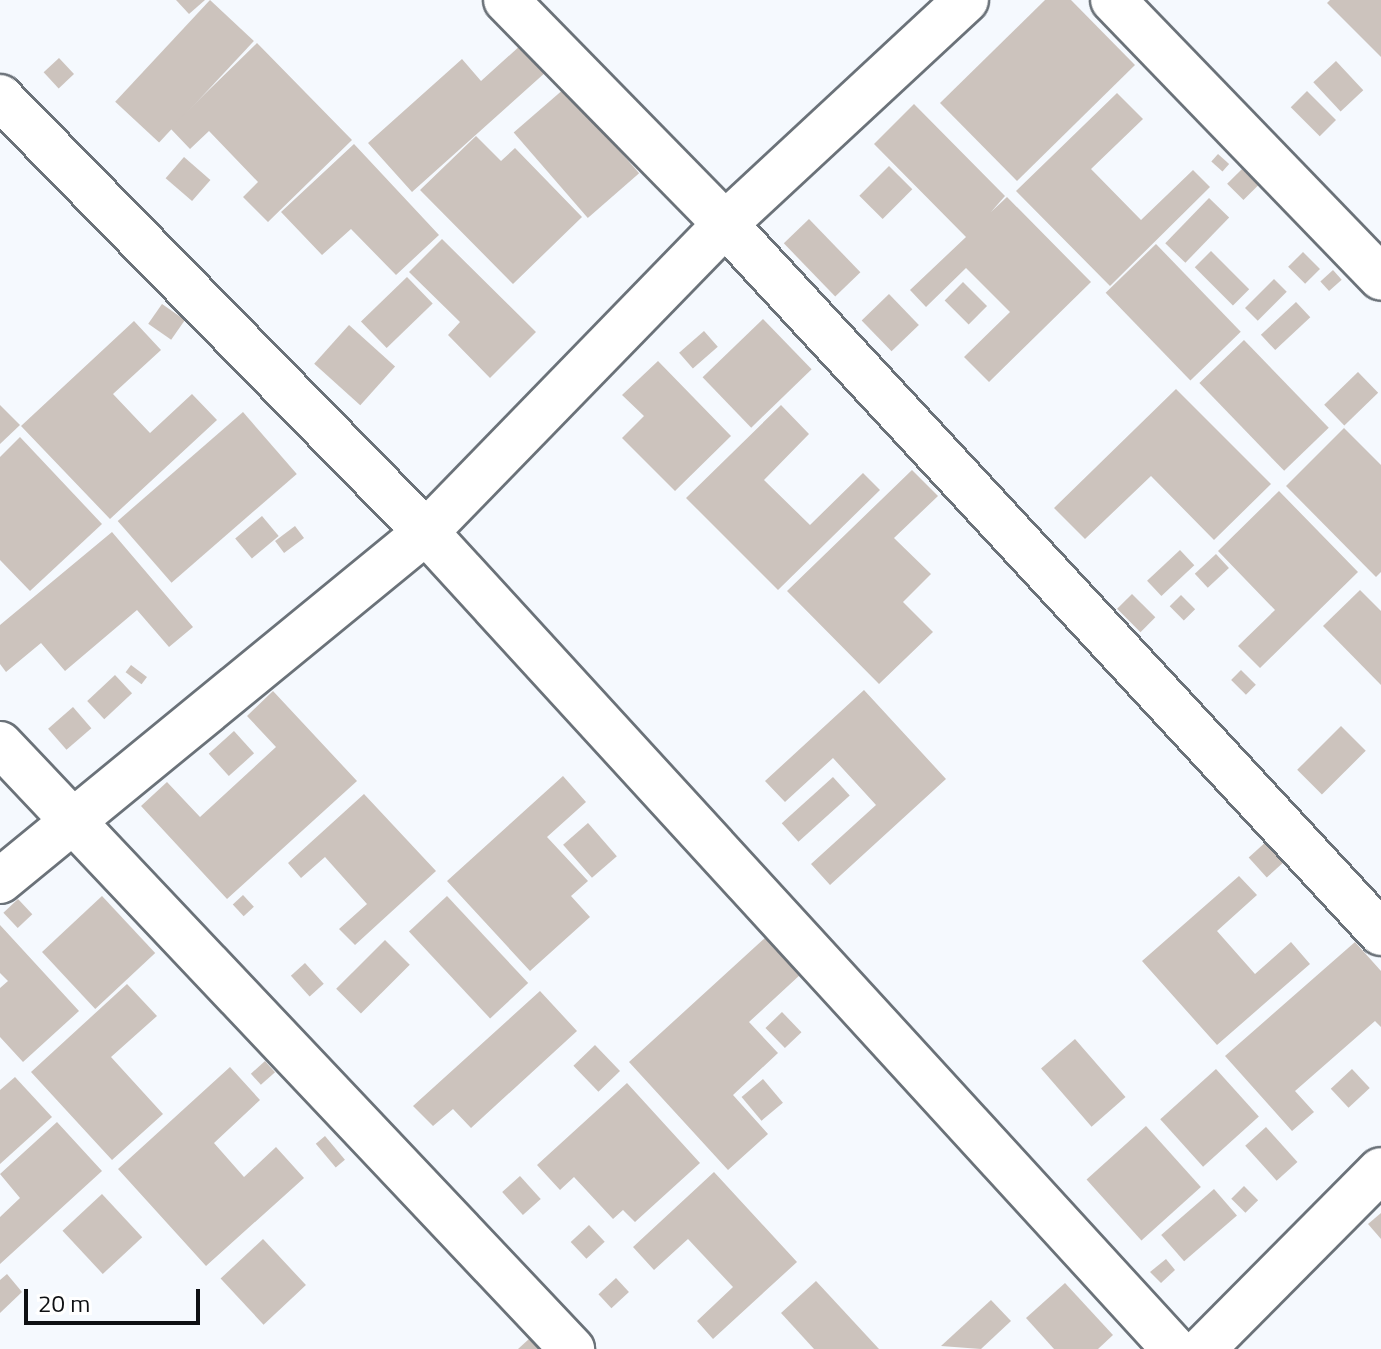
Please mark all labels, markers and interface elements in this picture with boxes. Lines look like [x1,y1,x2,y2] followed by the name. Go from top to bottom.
[28,1273,204,1323] scale bar
[38,1285,90,1321] text: 20 m

